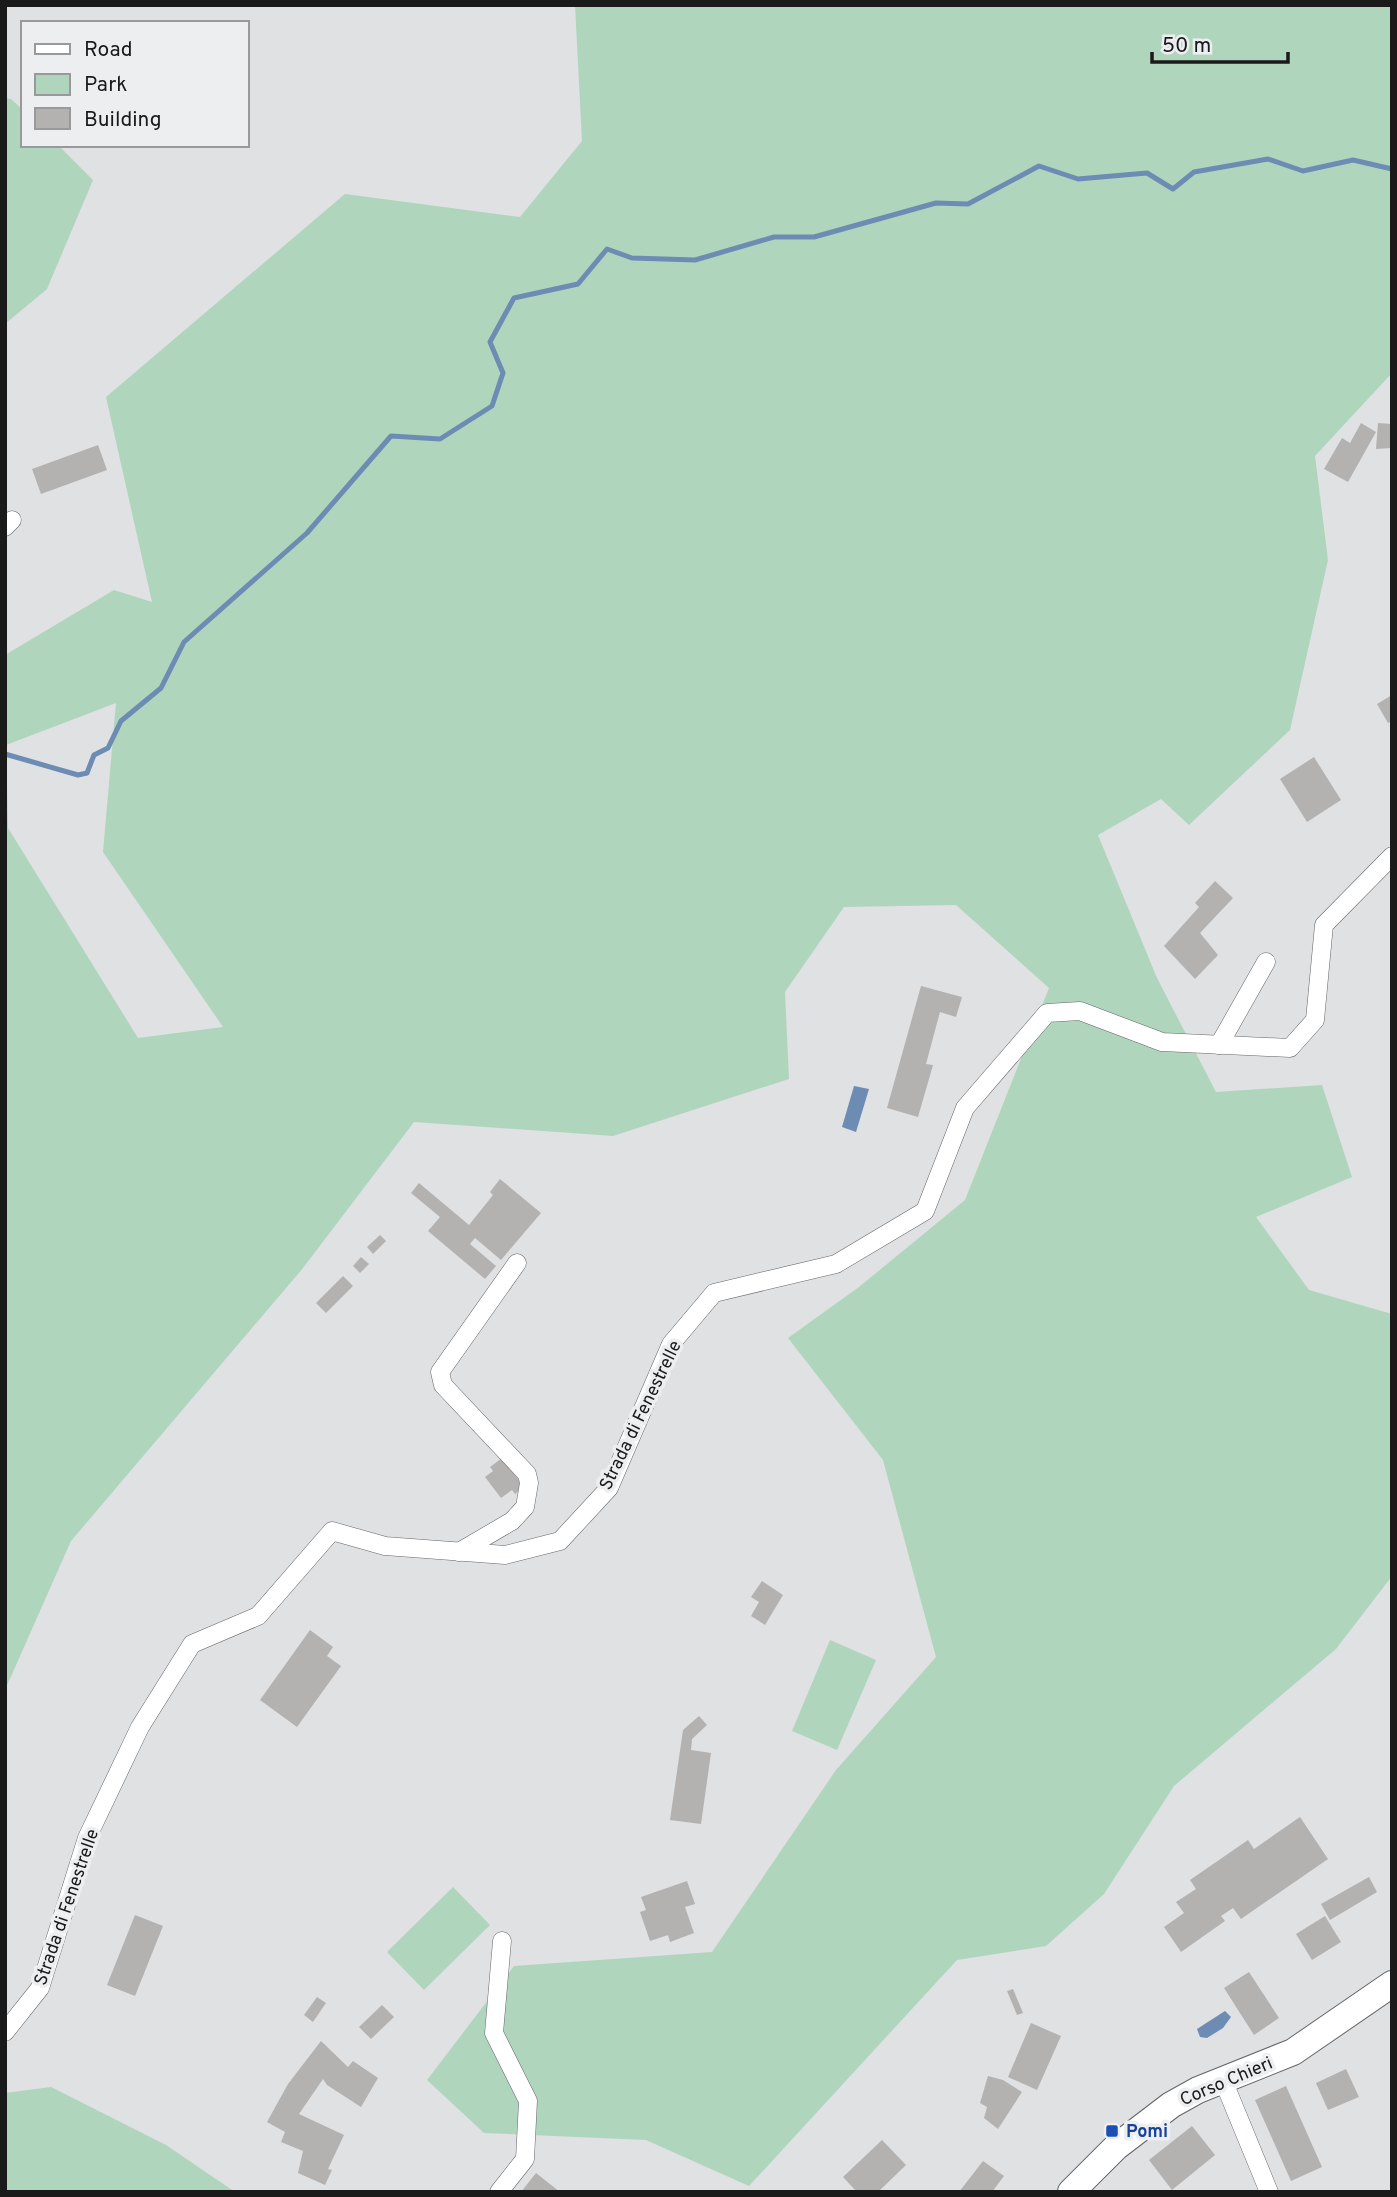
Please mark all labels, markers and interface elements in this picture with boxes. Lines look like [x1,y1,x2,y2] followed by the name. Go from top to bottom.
[21,21,248,147] legend
[1152,21,1288,65] scale bar
[1162,33,1211,60] text: 50 m
[84,37,133,64] text: Road
[84,72,127,99] text: Park
[84,107,162,134] text: Building
[595,1337,688,1494] street label: Strada di Fenestrelle
[30,1826,105,1989] street label: Strada di Fenestrelle
[1177,2053,1277,2112] street label: Corso Chieri
[1126,2121,1168,2144] place label: Pomi
[1104,2123,1120,2139] marker: Pomi

